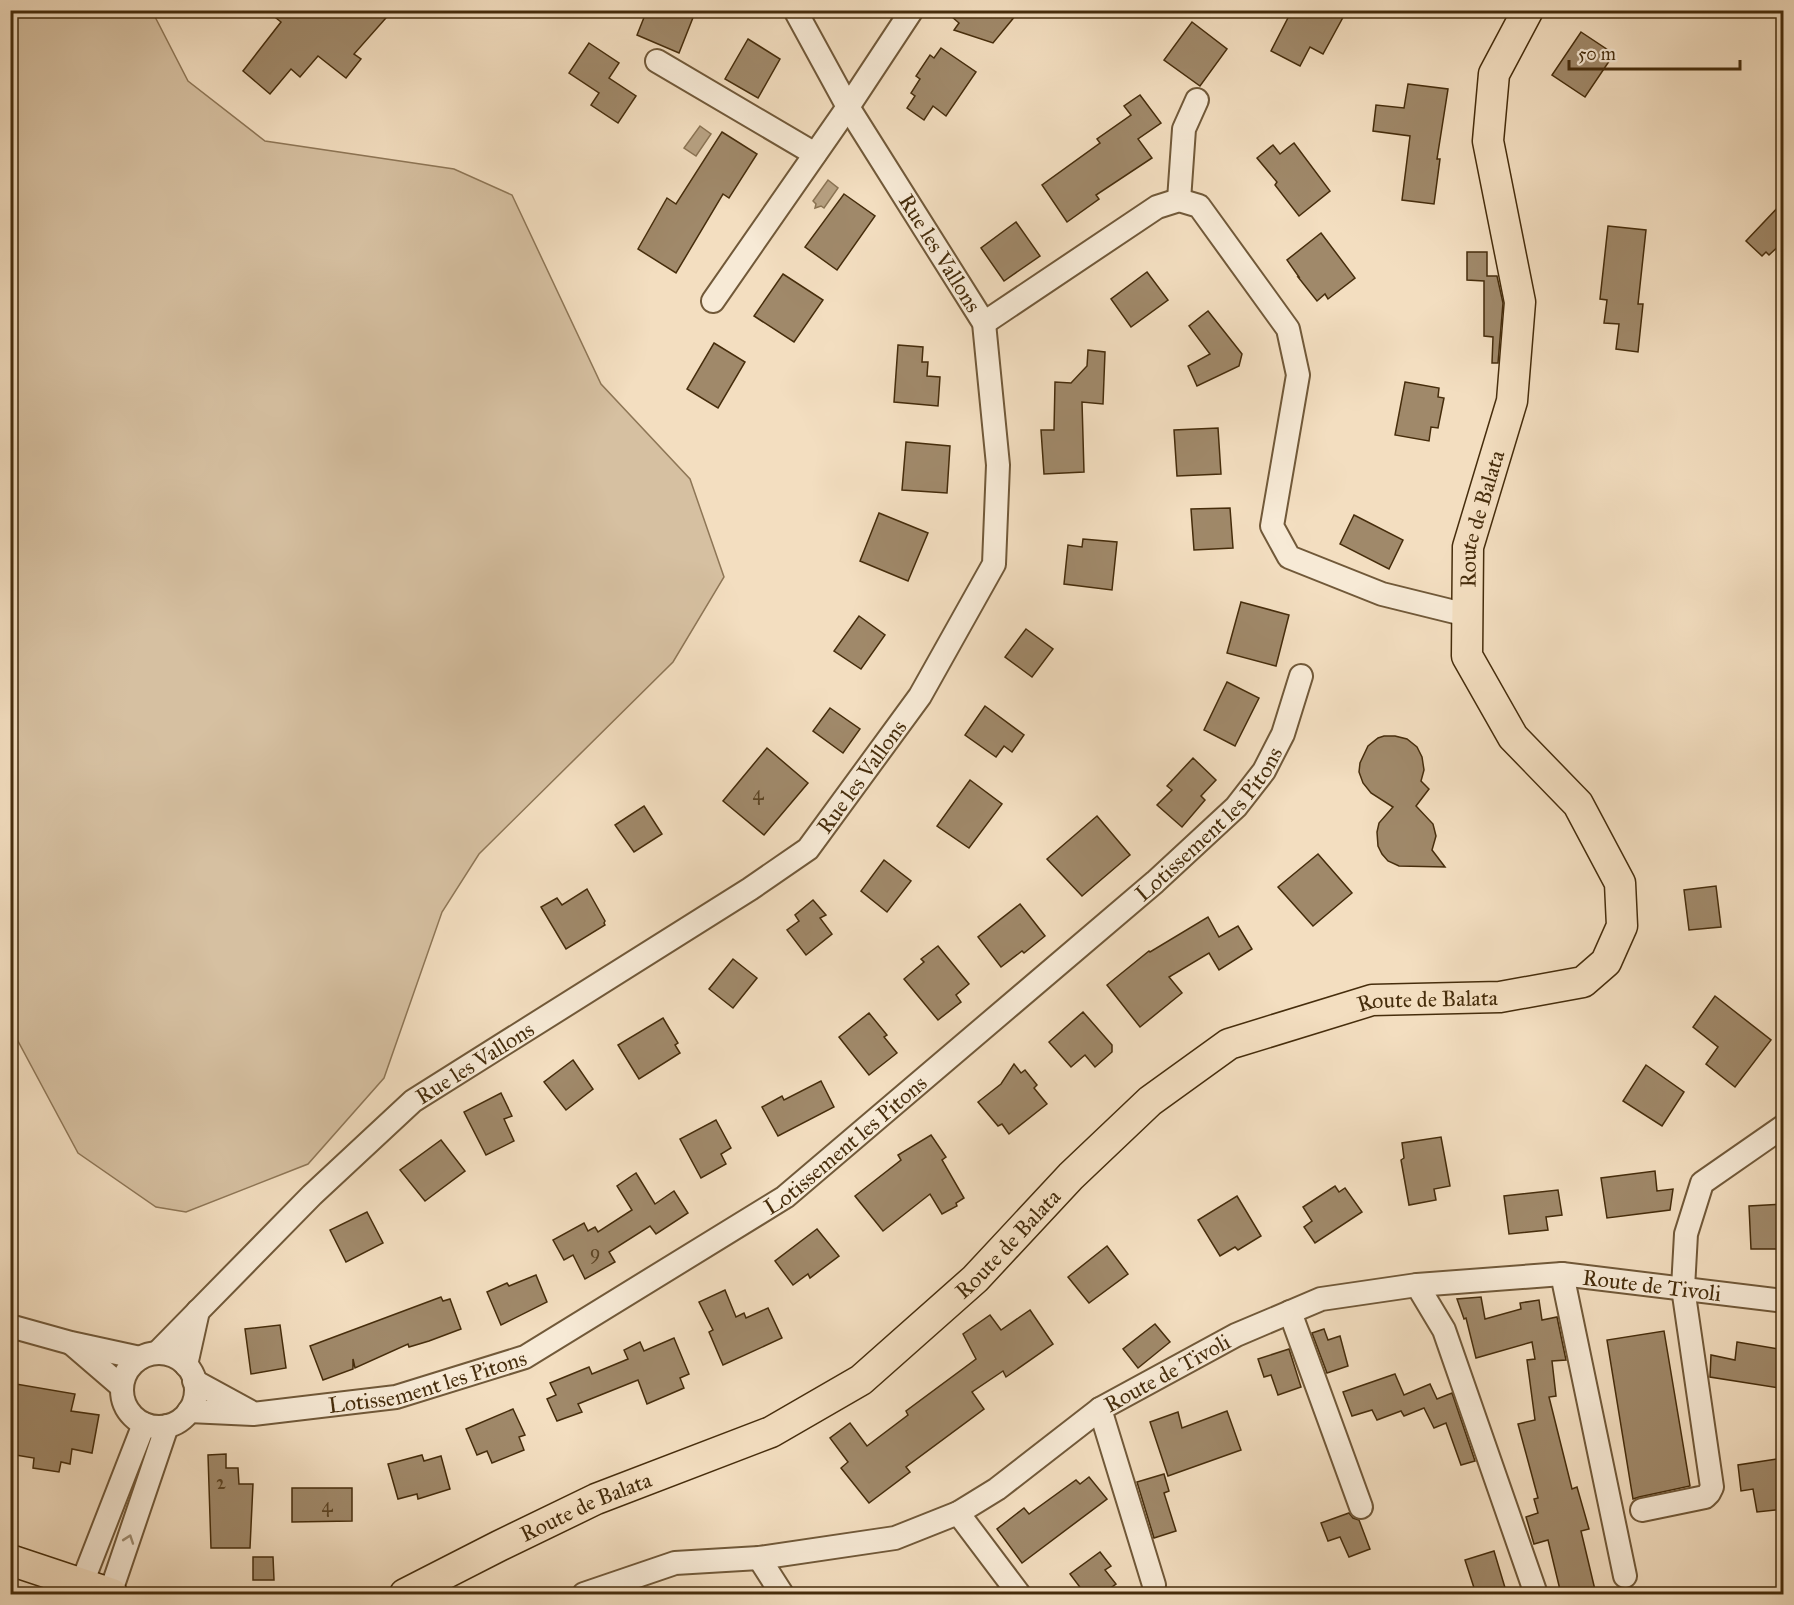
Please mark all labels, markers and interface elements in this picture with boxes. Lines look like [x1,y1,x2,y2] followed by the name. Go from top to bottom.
[1569,33,1740,71] scale bar
[1578,43,1616,65] text: 50 m
[893,189,987,317] street label: Rue les Vallons
[1454,446,1510,588] street label: Route de Balata
[811,714,912,839] street label: Rue les Vallons
[1129,742,1288,907] street label: Lotissement les Pitons
[752,781,764,805] house number: 4
[1353,984,1499,1017] street label: Route de Balata
[410,1015,539,1110] street label: Rue les Vallons
[759,1069,932,1220] street label: Lotissement les Pitons
[949,1183,1066,1304] street label: Route de Balata
[590,1240,600,1264] house number: 9
[1581,1263,1723,1307] street label: Route de Tivoli
[1099,1327,1235,1418] street label: Route de Tivoli
[327,1344,530,1418] street label: Lotissement les Pitons
[515,1465,656,1547] street label: Route de Balata
[216,1470,226,1494] house number: 2
[321,1493,333,1517] house number: 4
[121,1534,134,1545] one-way arrow

